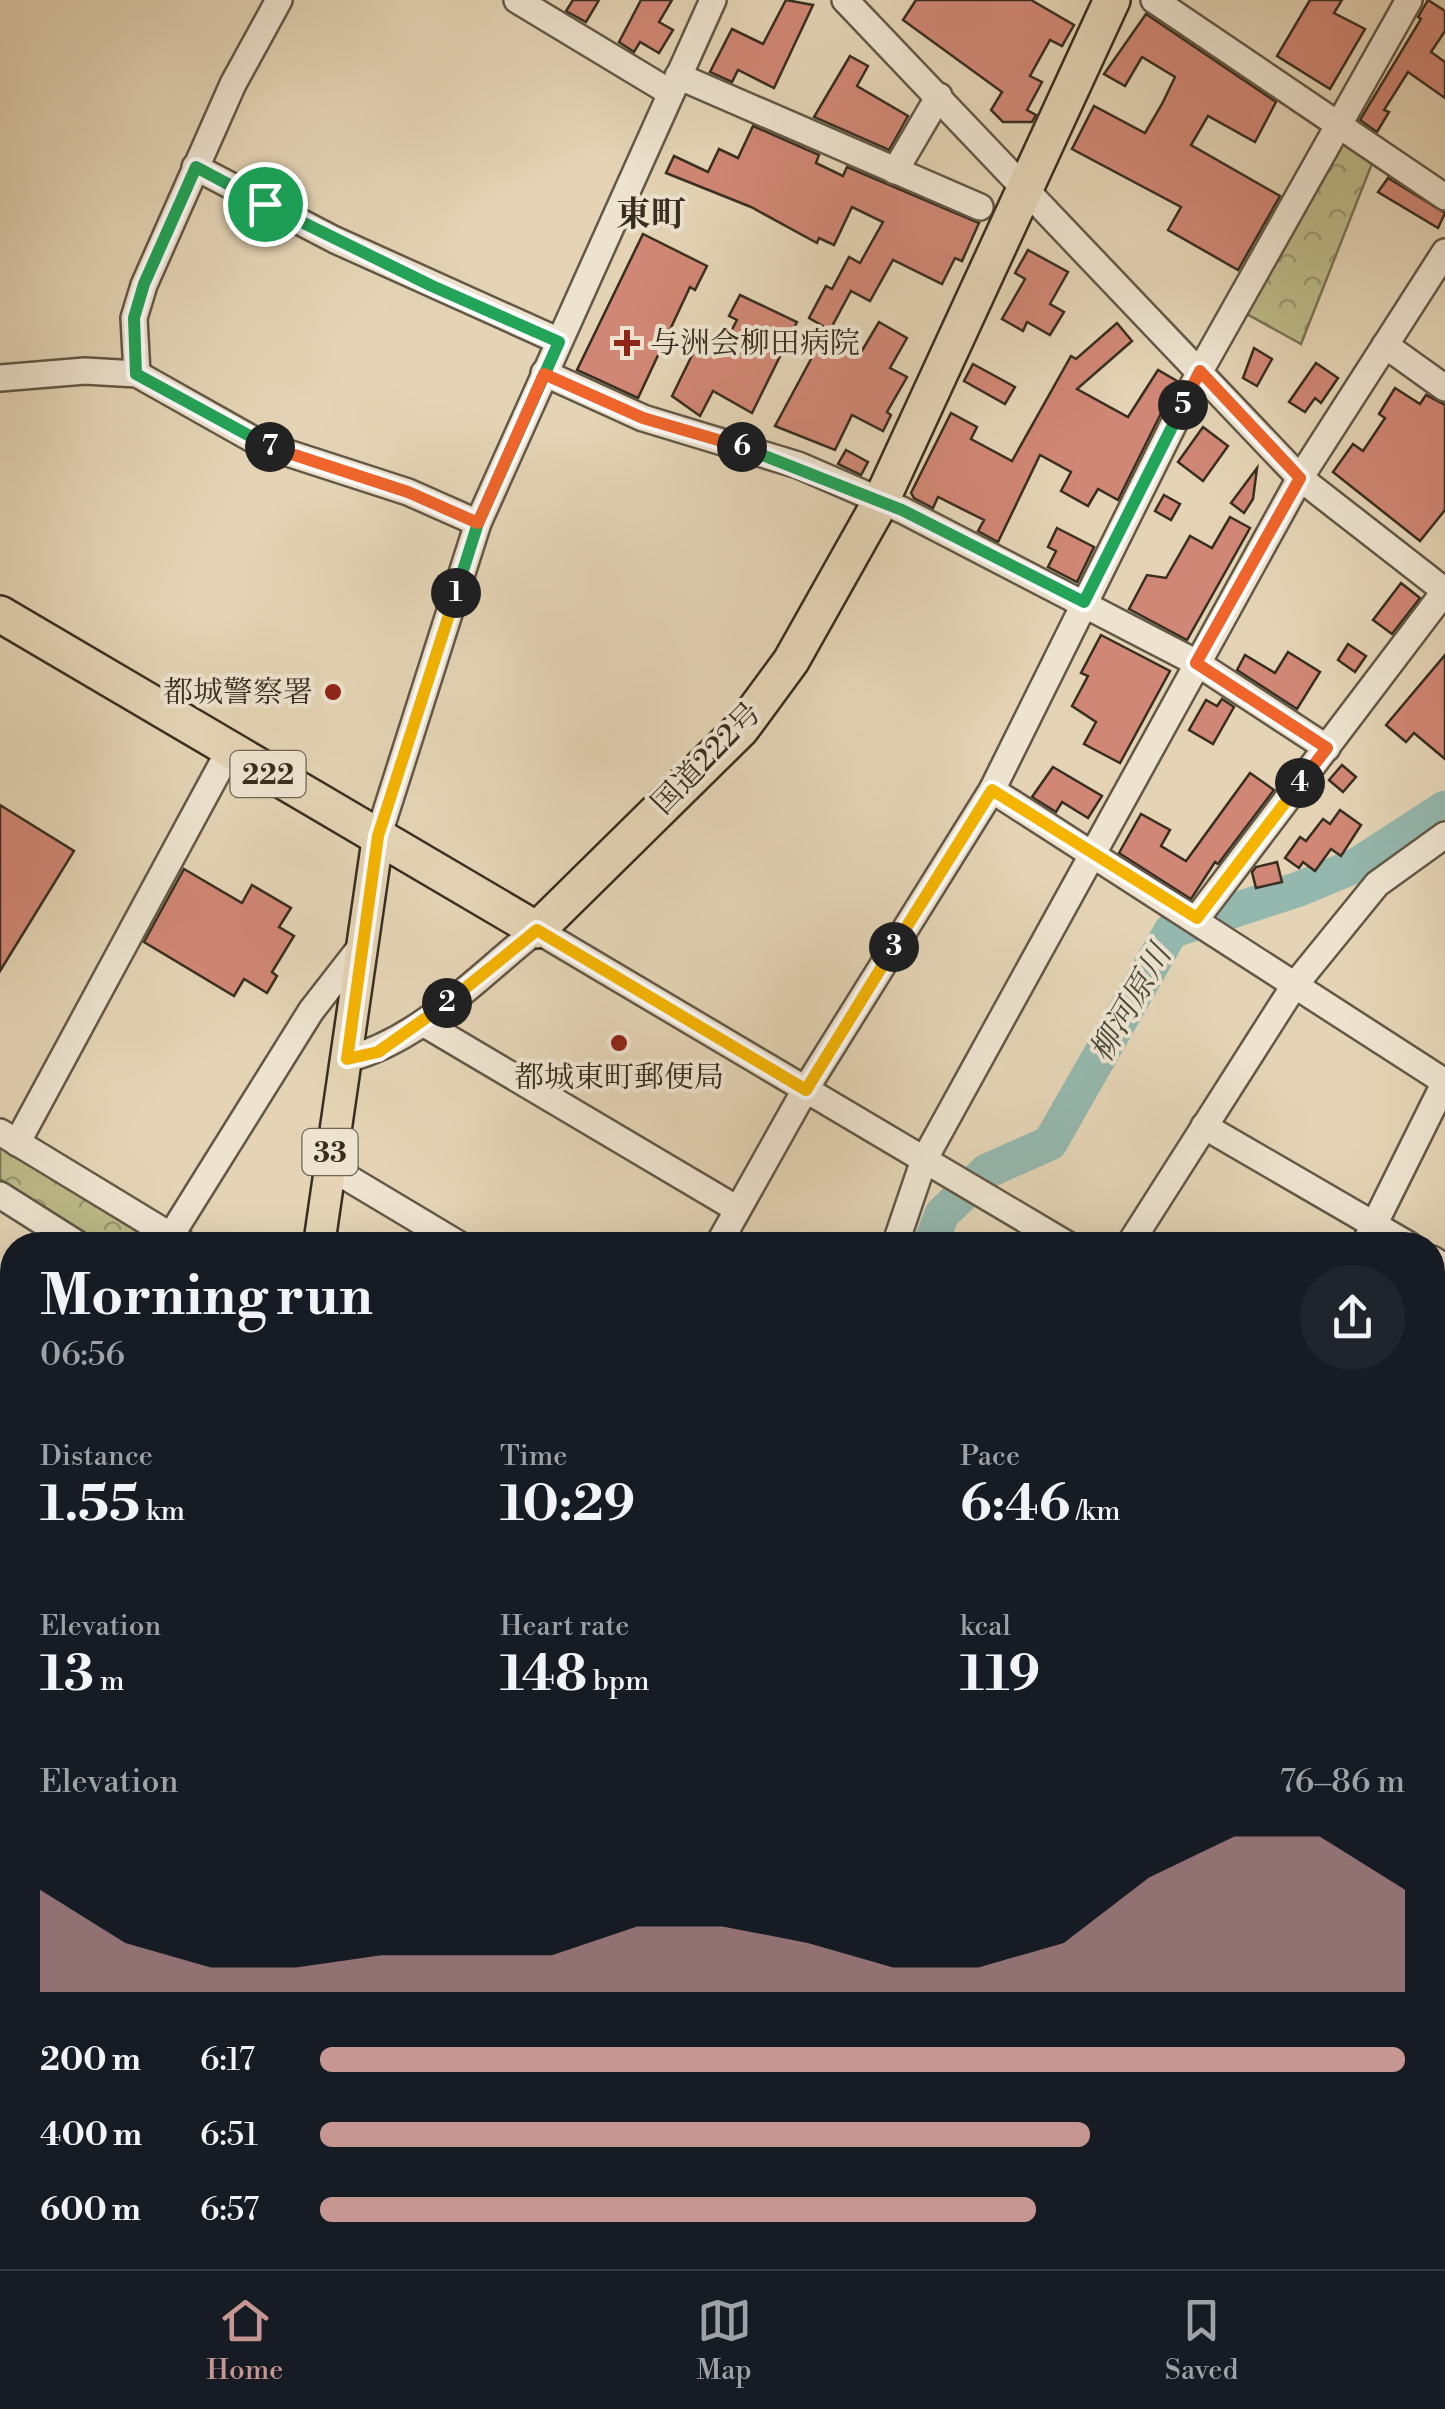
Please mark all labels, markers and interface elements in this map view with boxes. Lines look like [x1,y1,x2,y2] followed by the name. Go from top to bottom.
[223,162,308,247] pin
[238,177,293,232] icon: arrive
[616,194,686,237] district label: 東町
[650,325,860,363] place label: 与洲会柳田病院
[614,330,640,356] marker: 与洲会柳田病院
[1158,380,1208,430] pin: 5
[1174,387,1192,422] text: 5
[245,422,295,472] pin: 7
[717,422,767,472] pin: 6
[262,429,278,464] text: 7
[733,429,751,464] text: 6
[431,568,481,618] pin: 1
[449,575,463,610] text: 1
[163,674,313,712] place label: 都城警察署
[322,681,344,703] marker: 都城警察署
[644,695,769,823] street label: 国道222号
[230,751,306,797] road number: 222
[1275,758,1325,808] pin: 4
[1291,765,1309,800] text: 4
[869,922,919,972] pin: 3
[886,929,902,964] text: 3
[1082,935,1182,1069] water label: 柳河原川
[422,978,472,1028] pin: 2
[438,985,456,1020] text: 2
[608,1032,630,1054] marker: 都城東町郵便局
[514,1059,724,1097] place label: 都城東町郵便局
[302,1129,358,1175] road number: 33
[40,1263,373,1332] text: Morning run
[1300,1265,1405,1370] button: share
[40,1335,125,1375] text: 06:56
[40,1439,153,1474] text: Distance
[500,1439,567,1474] text: Time
[960,1439,1020,1474] text: Pace
[40,1474,140,1536] text: 1.55
[500,1474,635,1536] text: 10:29
[960,1474,1070,1536] text: 6:46
[140,1494,185,1529] text: km
[1070,1494,1120,1529] text: /km
[40,1609,161,1644] text: Elevation
[500,1609,629,1644] text: Heart rate
[960,1609,1011,1644] text: kcal
[40,1644,94,1706] text: 13
[500,1644,587,1706] text: 148
[960,1644,1040,1706] text: 119
[94,1664,124,1699] text: m
[587,1664,650,1699] text: bpm
[40,1762,179,1802] text: Elevation
[1280,1762,1405,1802] text: 76–86 m
[40,2040,141,2080] text: 200 m
[200,2040,255,2080] text: 6:17
[40,2115,142,2155] text: 400 m
[200,2115,258,2155] text: 6:51
[40,2190,141,2230] text: 600 m
[200,2190,259,2230] text: 6:57
[207,2293,283,2388] tab: Home
[697,2293,752,2388] tab: Map
[1165,2293,1238,2388] tab: Saved

